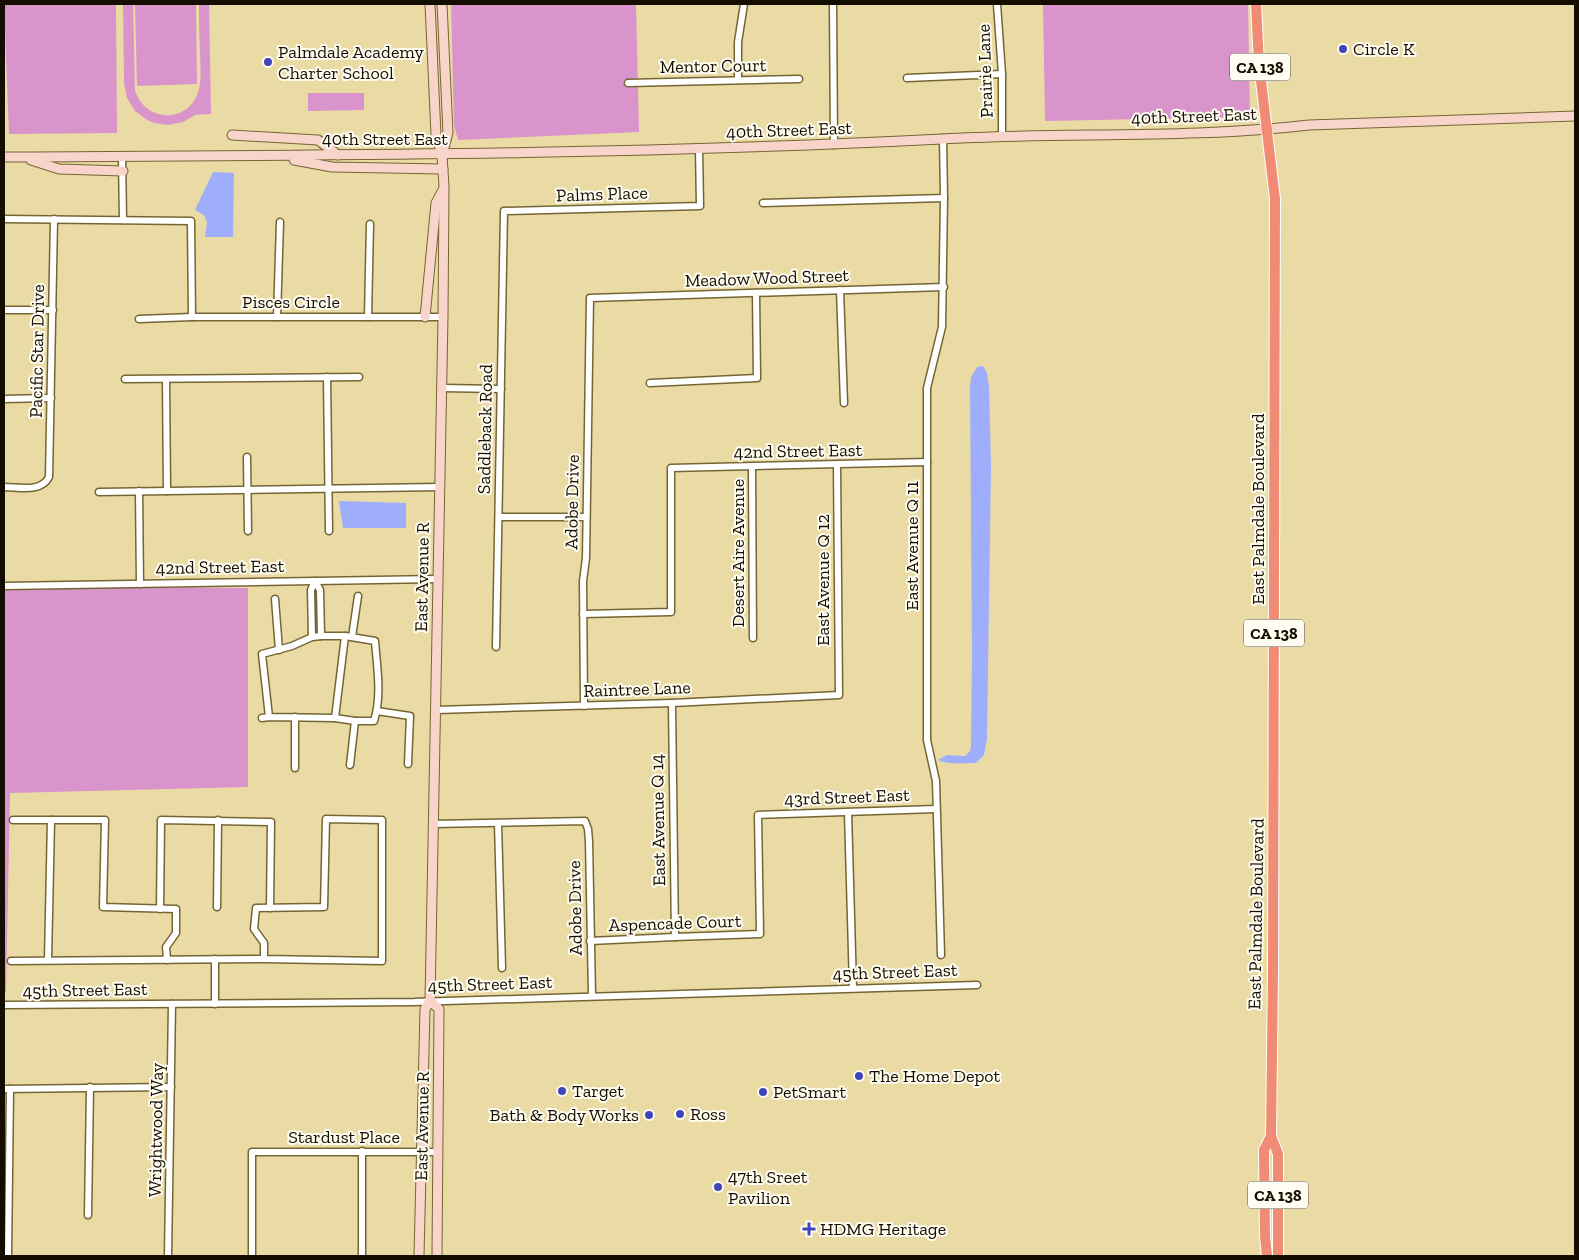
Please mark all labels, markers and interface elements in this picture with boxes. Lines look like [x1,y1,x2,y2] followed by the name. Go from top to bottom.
[972,24,998,118] street label: Prairie Lane
[1353,38,1415,60] place label: Circle K
[278,41,424,84] place label: Palmdale Academy Charter School
[1337,43,1349,55] marker: Circle K
[659,54,767,78] street label: Mentor Court
[1230,54,1290,80] road number: CA 138
[262,56,274,68] marker: Palmdale Academy Charter School
[1131,103,1258,129] street label: 40th Street East
[726,117,853,143] street label: 40th Street East
[322,128,448,150] street label: 40th Street East
[556,181,648,207] street label: Palms Place
[685,264,850,292] street label: Meadow Wood Street
[25,284,49,418] street label: Pacific Star Drive
[242,291,340,313] street label: Pisces Circle
[473,364,497,494] street label: Saddleback Road
[1247,413,1269,605] street label: East Palmdale Boulevard
[734,439,863,463] street label: 42nd Street East
[560,454,584,550] street label: Adobe Drive
[727,479,749,627] street label: Desert Aire Avenue
[901,481,923,611] street label: East Avenue Q 11
[812,514,834,646] street label: East Avenue Q 12
[410,522,434,632] street label: East Avenue R
[156,555,285,579] street label: 42nd Street East
[1244,620,1304,646] road number: CA 138
[583,676,691,702] street label: Raintree Lane
[646,753,670,886] street label: East Avenue Q 14
[784,784,910,810] street label: 43rd Street East
[1243,818,1269,1010] street label: East Palmdale Boulevard
[563,860,587,956] street label: Adobe Drive
[608,910,742,936] street label: Aspencade Court
[832,959,958,985] street label: 45th Street East
[427,971,553,997] street label: 45th Street East
[22,978,148,1002] street label: 45th Street East
[144,1062,168,1197] street label: Wrightwood Way
[869,1065,1001,1087] place label: The Home Depot
[853,1070,865,1082] marker: The Home Depot
[410,1071,434,1181] street label: East Avenue R
[572,1080,624,1102] place label: Target
[773,1081,846,1103] place label: PetSmart
[556,1085,568,1097] marker: Target
[757,1086,769,1098] marker: PetSmart
[690,1103,726,1125] place label: Ross
[490,1104,639,1126] place label: Bath & Body Works
[674,1108,686,1120] marker: Ross
[643,1109,655,1121] marker: Bath & Body Works
[288,1126,400,1148] street label: Stardust Place
[728,1166,808,1209] place label: 47th Sreet Pavilion
[712,1181,724,1193] marker: 47th Sreet Pavilion
[1248,1182,1308,1208] road number: CA 138
[820,1218,946,1240] place label: HDMG Heritage
[802,1222,816,1236] marker: HDMG Heritage

